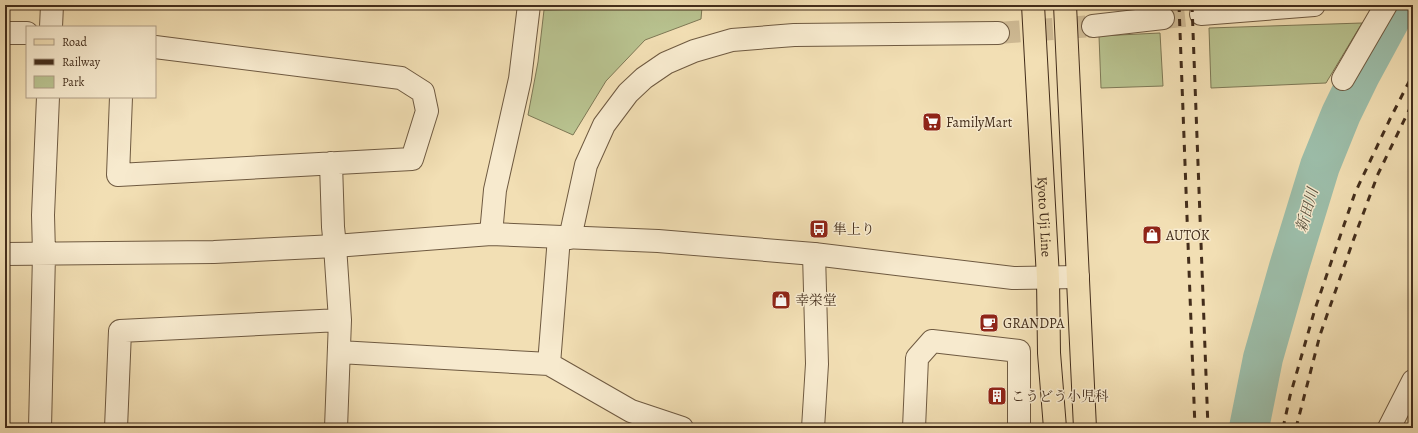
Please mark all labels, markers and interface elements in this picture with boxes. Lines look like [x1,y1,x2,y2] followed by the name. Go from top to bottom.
[26,26,156,98] legend
[62,34,88,50] text: Road
[62,54,101,70] text: Railway
[62,74,85,90] text: Park
[921,111,943,133] supermarket icon: FamilyMart
[946,113,1013,132] place label: FamilyMart
[1033,176,1056,257] street label: Kyoto Uji Line
[1291,184,1323,234] water label: 新田川
[808,218,830,240] bus stop icon: 隼上り
[833,220,875,239] place label: 隼上り
[1141,224,1163,246] shop icon: AUTOK
[1165,226,1210,245] place label: AUTOK
[770,289,792,311] shop icon: 幸栄堂
[795,291,837,310] place label: 幸栄堂
[978,312,1000,334] cafe icon: GRANDPA
[1003,314,1065,333] place label: GRANDPA
[986,385,1008,407] building icon: こうどう小児科
[1011,387,1109,406] place label: こうどう小児科

